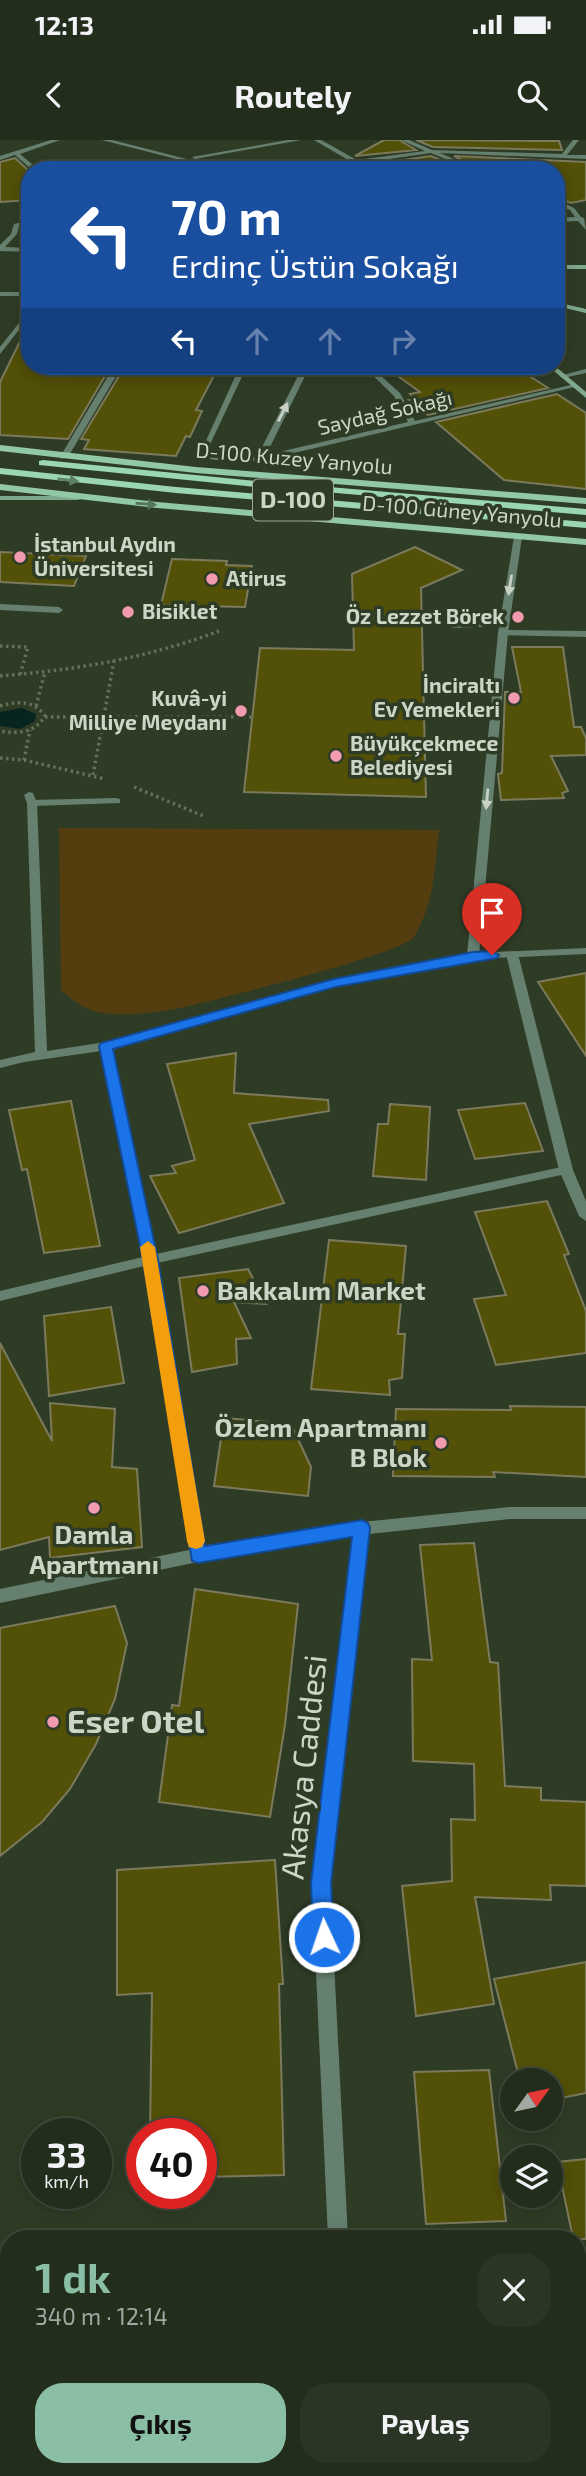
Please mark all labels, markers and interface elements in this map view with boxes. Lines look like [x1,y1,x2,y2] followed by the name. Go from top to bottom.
[35,9,94,40] text: 12:13
[35,76,73,114] icon: back
[234,76,352,114] text: Routely
[513,76,551,114] icon: search
[171,186,282,245] text: 70 m
[56,189,147,280] icon: left
[171,246,459,284] text: Erdinç Üstün Sokağı
[165,322,203,360] icon: left
[238,322,276,360] icon: ahead
[311,322,349,360] icon: ahead
[384,322,422,360] icon: right
[315,384,454,439] street label: Saydağ Sokağı
[278,402,289,422] one-way arrow
[195,436,394,479] street label: D-100 Kuzey Yanyolu
[57,474,79,485] one-way arrow
[253,480,333,520] road number: D-100
[361,489,563,532] street label: D-100 Güney Yanyolu
[136,499,158,510] one-way arrow
[34,531,176,580] place label: İstanbul Aydın Üniversitesi
[12,549,28,565] marker: İstanbul Aydın Üniversitesi
[226,565,286,590] place label: Atirus
[204,571,220,587] marker: Atirus
[504,574,515,596] one-way arrow
[142,598,218,623] place label: Bisiklet
[346,603,504,628] place label: Öz Lezzet Börek
[120,604,136,620] marker: Bisiklet
[510,609,526,625] marker: Öz Lezzet Börek
[374,672,500,721] place label: İnciraltı Ev Yemekleri
[69,685,227,735] place label: Kuvâ-yi Milliye Meydanı
[506,690,522,706] marker: İnciraltı Ev Yemekleri
[233,703,249,719] marker: Kuvâ-yi Milliye Meydanı
[350,730,499,780] place label: Büyükçekmece Belediyesi
[328,748,344,764] marker: Büyükçekmece Belediyesi
[482,788,493,810] one-way arrow
[462,883,522,955] pin
[473,894,511,932] icon: arrive
[217,1274,426,1305] place label: Bakkalım Market
[195,1283,211,1299] marker: Bakkalım Market
[215,1411,427,1472] place label: Özlem Apartmanı B Blok
[433,1435,449,1451] marker: Özlem Apartmanı B Blok
[86,1500,102,1516] marker: Damla Apartmanı
[29,1518,159,1579] place label: Damla Apartmanı
[271,1653,333,1881] street label: Akasya Caddesi
[67,1701,205,1739] place label: Eser Otel
[45,1714,61,1730] marker: Eser Otel
[287,1900,361,1974] position arrow
[500,2068,564,2132] north arrow
[500,2068,563,2208] map controls
[126,2118,217,2209] speed limit sign: 40
[47,2133,86,2175] text: 33
[500,2145,563,2208] button: layers
[44,2170,89,2192] text: km/h
[35,2251,111,2301] text: 1 dk
[477,2253,551,2327] button: close
[35,2302,168,2330] text: 340 m · 12:14
[35,2383,286,2463] button: Çıkış
[300,2383,551,2463] button: Paylaş

